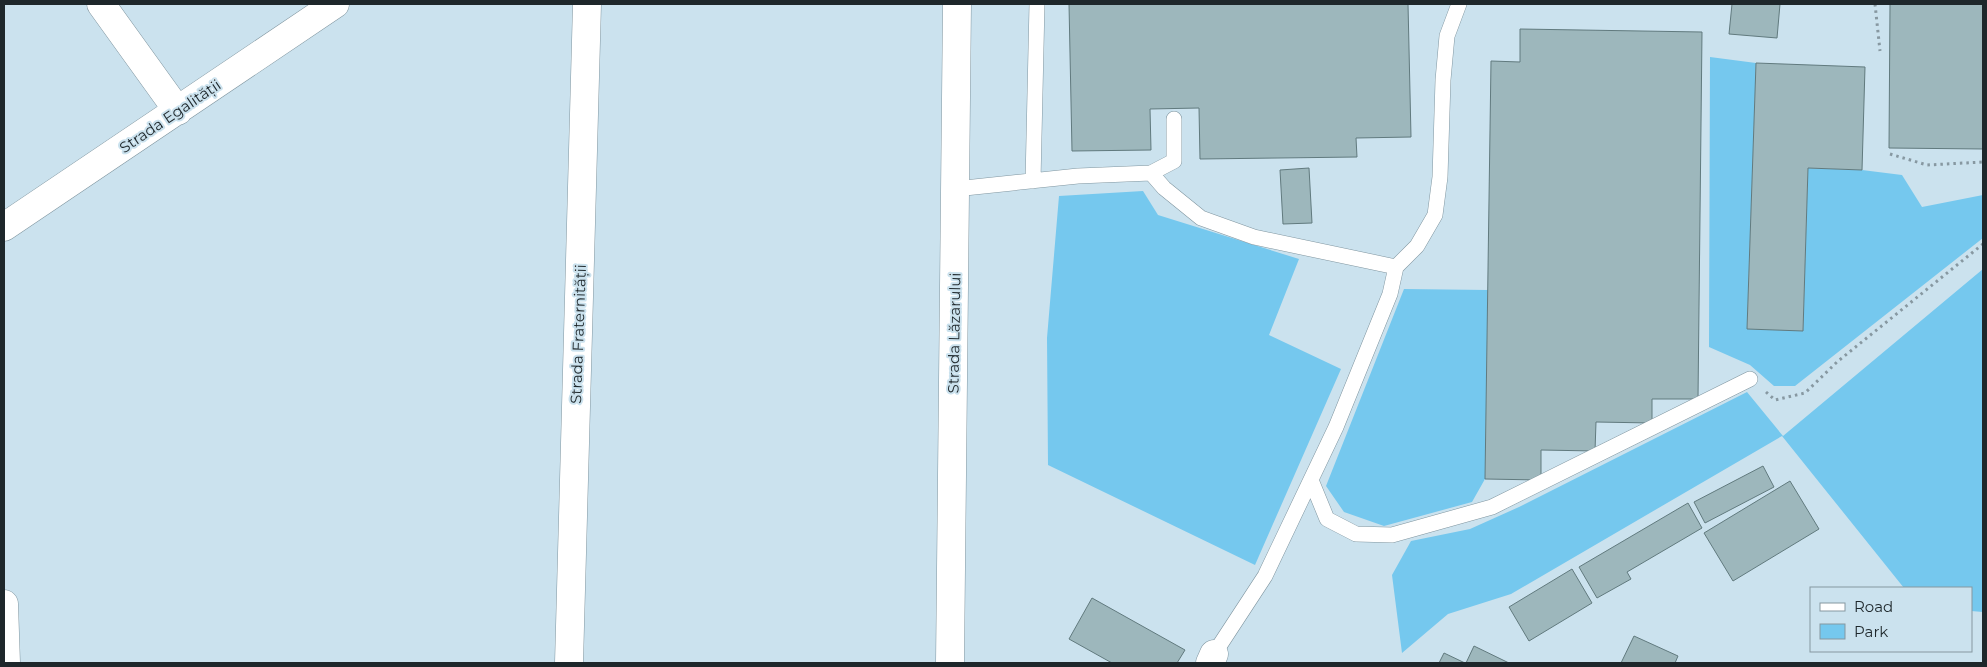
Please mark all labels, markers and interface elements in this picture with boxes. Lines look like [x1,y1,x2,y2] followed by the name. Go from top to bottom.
[116,75,225,158] street label: Strada Egalității
[566,264,591,404] street label: Strada Fraternității
[943,272,965,394] street label: Strada Lăzarului
[1810,587,1972,652] legend
[1854,597,1893,616] text: Road
[1854,622,1888,641] text: Park

